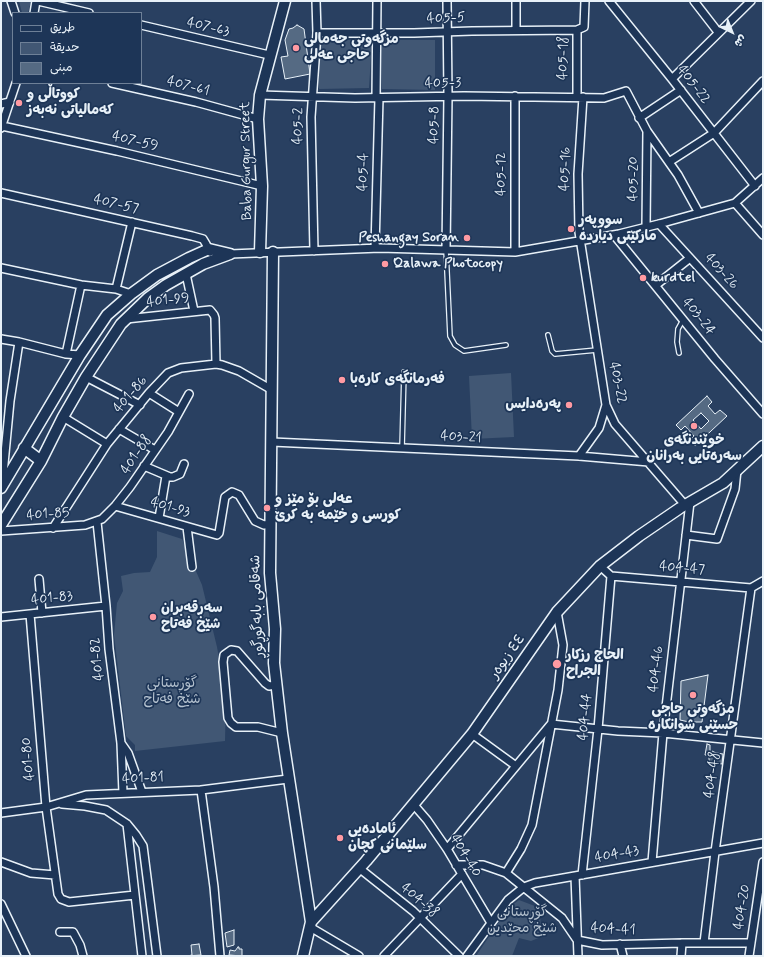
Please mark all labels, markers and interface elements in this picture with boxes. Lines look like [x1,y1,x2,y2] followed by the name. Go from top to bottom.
[426,10,466,28] street label: 405-5
[12,12,142,84] legend
[712,12,752,52] north arrow
[185,15,231,41] street label: 407-63
[50,20,75,36] text: طريق
[304,32,399,64] place label: مزگەوتی جەمالی حاجی عەلی
[731,32,749,50] text: ش
[555,36,573,80] street label: 405-18
[50,40,79,56] text: حديقة
[291,43,301,53] marker: مزگەوتی جەمالی حاجی عەلی
[50,60,73,76] text: مبنى
[673,62,713,108] street label: 405-22
[165,74,211,100] street label: 407-61
[425,75,461,93] street label: 405-3
[27,87,114,120] place label: کووتاڵی و کەمالیاتی نەبەز
[14,98,24,108] marker: کووتاڵی و کەمالیاتی نەبەز
[238,102,256,220] street label: Baba Gurgur Street
[426,106,444,144] street label: 405-8
[290,107,308,145] street label: 405-2
[110,129,160,155] street label: 407-59
[557,147,575,191] street label: 405-16
[494,152,510,196] street label: 405-12
[355,153,373,191] street label: 405-4
[626,156,642,202] street label: 405-20
[92,192,140,218] street label: 407-57
[579,213,657,246] place label: سووپەر مارکێتی دیاردە
[566,224,576,234] marker: سووپەر مارکێتی دیاردە
[359,230,459,246] place label: Peshangay Soran
[462,233,472,243] marker: Peshangay Soran
[700,250,742,294] street label: 403-26
[393,256,503,272] place label: Qalawa Photocopy
[380,259,390,269] marker: Qalawa Photocopy
[651,270,695,286] place label: kurdtel
[638,273,648,283] marker: kurdtel
[146,290,190,312] street label: 401-99
[678,295,718,339] street label: 403-24
[604,361,630,405] street label: 403-22
[350,372,445,388] place label: فەرمانگەی کارەبا
[110,373,152,417] street label: 401-86
[337,375,347,385] marker: فەرمانگەی کارەبا
[505,397,561,413] place label: پەرەدایس
[564,400,574,410] marker: پەرەدایس
[689,421,699,431] marker: خوێندنگەی سەرەتایی بەرانان
[440,429,482,447] street label: 403-21
[118,432,156,478] street label: 401-88
[646,433,742,466] place label: خوێندنگەی سەرەتایی بەرانان
[275,492,401,524] place label: عەلی بۆ مێز و کورسی و خێمە بە کرێ
[148,494,192,522] street label: 401-93
[262,503,272,513] marker: عەلی بۆ مێز و کورسی و خێمە بە کرێ
[26,505,70,525] street label: 401-85
[248,554,268,658] street label: شەقامی بابەگوڕگوڕ
[658,559,706,579] street label: 404-47
[30,588,74,610] street label: 401-83
[161,601,223,634] place label: سەرقەبران شێخ فەتاح
[148,612,158,622] marker: سەرقەبران شێخ فەتاح
[487,631,529,683] street label: ٤٤ زیوەر
[87,637,109,681] street label: 401-82
[646,645,668,693] street label: 404-46
[566,648,624,680] place label: الحاج رزكار الجراح
[551,658,563,670] marker: الحاج رزكار الجراح
[143,676,201,708] park label: گۆڕستانی شێخ فەتاح
[688,690,698,700] marker: مزگەوتی حاجی حسێنی شوانکارە
[576,693,596,741] street label: 404-44
[648,702,738,734] place label: مزگەوتی حاجی حسێنی شوانکارە
[19,736,39,782] street label: 401-80
[701,751,725,799] street label: 404-48
[122,770,164,788] street label: 401-81
[348,822,427,854] place label: ئامادەیی سلێمانی کچان
[446,832,484,880] street label: 404-40
[335,833,345,843] marker: ئامادەیی سلێمانی کچان
[594,843,640,867] street label: 404-43
[397,880,441,922] street label: 404-38
[731,883,755,931] street label: 404-20
[487,905,557,938] park label: گۆڕستانی شێخ محێدین
[590,920,636,940] street label: 404-41

